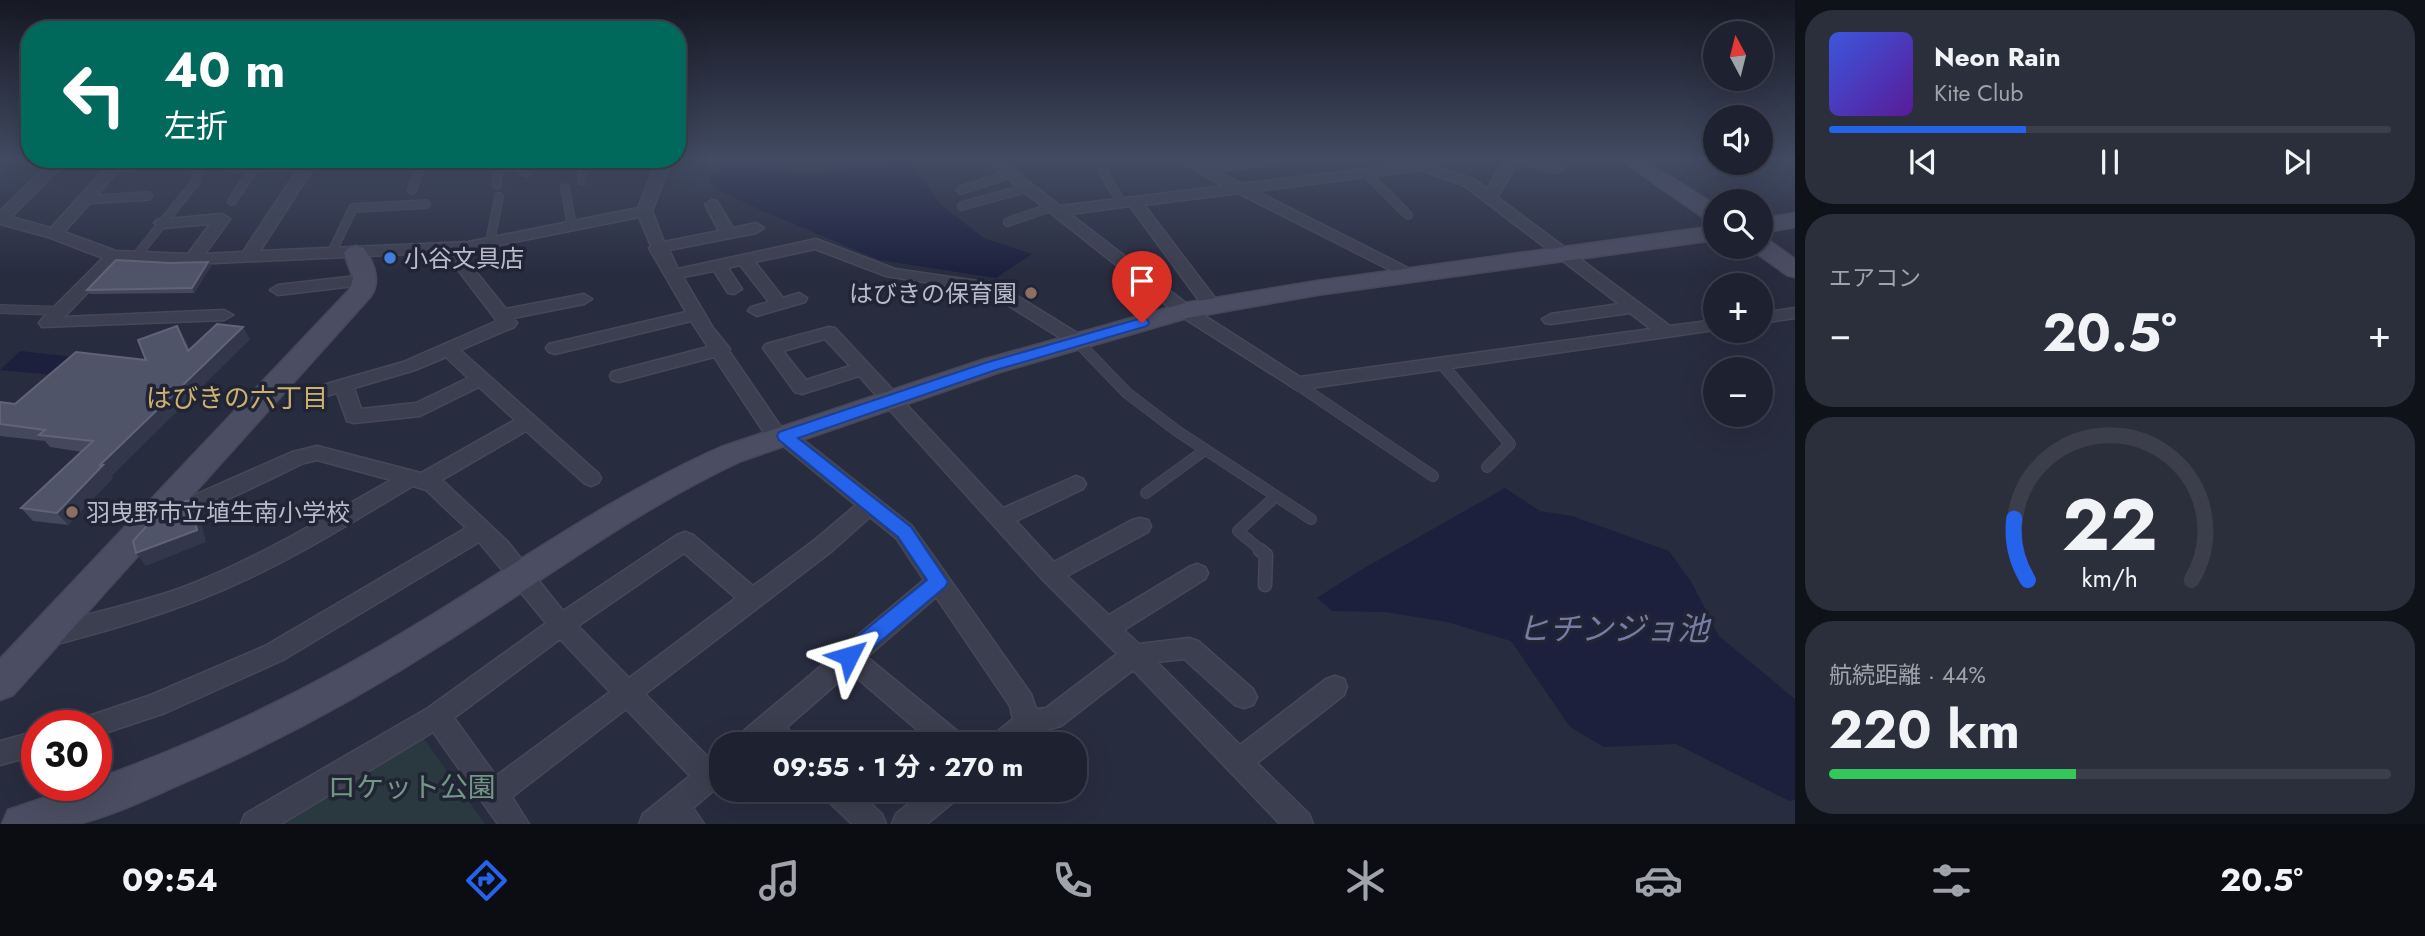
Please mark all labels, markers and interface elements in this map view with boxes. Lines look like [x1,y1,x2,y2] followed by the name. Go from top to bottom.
[1703,21,1773,91] north arrow
[1703,21,1773,427] map controls
[164,35,286,105] text: 40 m
[1934,38,2061,76] text: Neon Rain
[49,49,140,140] icon: left
[1934,76,2023,110] text: Kite Club
[164,103,228,149] text: 左折
[1703,105,1773,175] button: sound
[1904,143,1942,181] icon: previous
[2091,143,2129,181] icon: pause
[2278,143,2316,181] icon: next
[1703,189,1773,259] button: search
[404,241,524,276] place label: 小谷文具店
[382,250,398,266] marker: 小谷文具店
[1112,251,1172,323] pin
[1829,261,1921,295] text: エアコン
[1123,262,1161,300] icon: arrive
[1703,273,1773,343] button: +
[849,276,1017,311] place label: はびきの保育園
[1023,285,1039,301] marker: はびきの保育園
[2042,295,2177,371] text: 20.5°
[1829,306,1851,361] text: −
[2368,306,2391,361] text: +
[1703,357,1773,427] button: −
[146,379,328,417] district label: はびきの六丁目
[2062,472,2158,577] text: 22
[86,495,350,530] place label: 羽曳野市立埴生南小学校
[64,504,80,520] marker: 羽曳野市立埴生南小学校
[2082,560,2138,596] text: km/h
[1517,606,1712,652] water label: ヒチンジョ池
[812,619,886,693] position arrow
[1829,658,1986,692] text: 航続距離 · 44%
[1829,692,2020,768] text: 220 km
[21,710,112,801] speed limit sign: 30
[773,748,1023,786] text: 09:55 · 1 分 · 270 m
[328,767,496,808] park label: ロケット公園
[462,856,511,905] icon: directions
[755,856,804,905] icon: music
[1048,856,1097,905] icon: phone
[1341,856,1390,905] icon: climate
[1634,856,1683,905] icon: car
[1927,856,1976,905] icon: filters
[122,857,218,903] text: 09:54
[2220,857,2303,903] text: 20.5°

